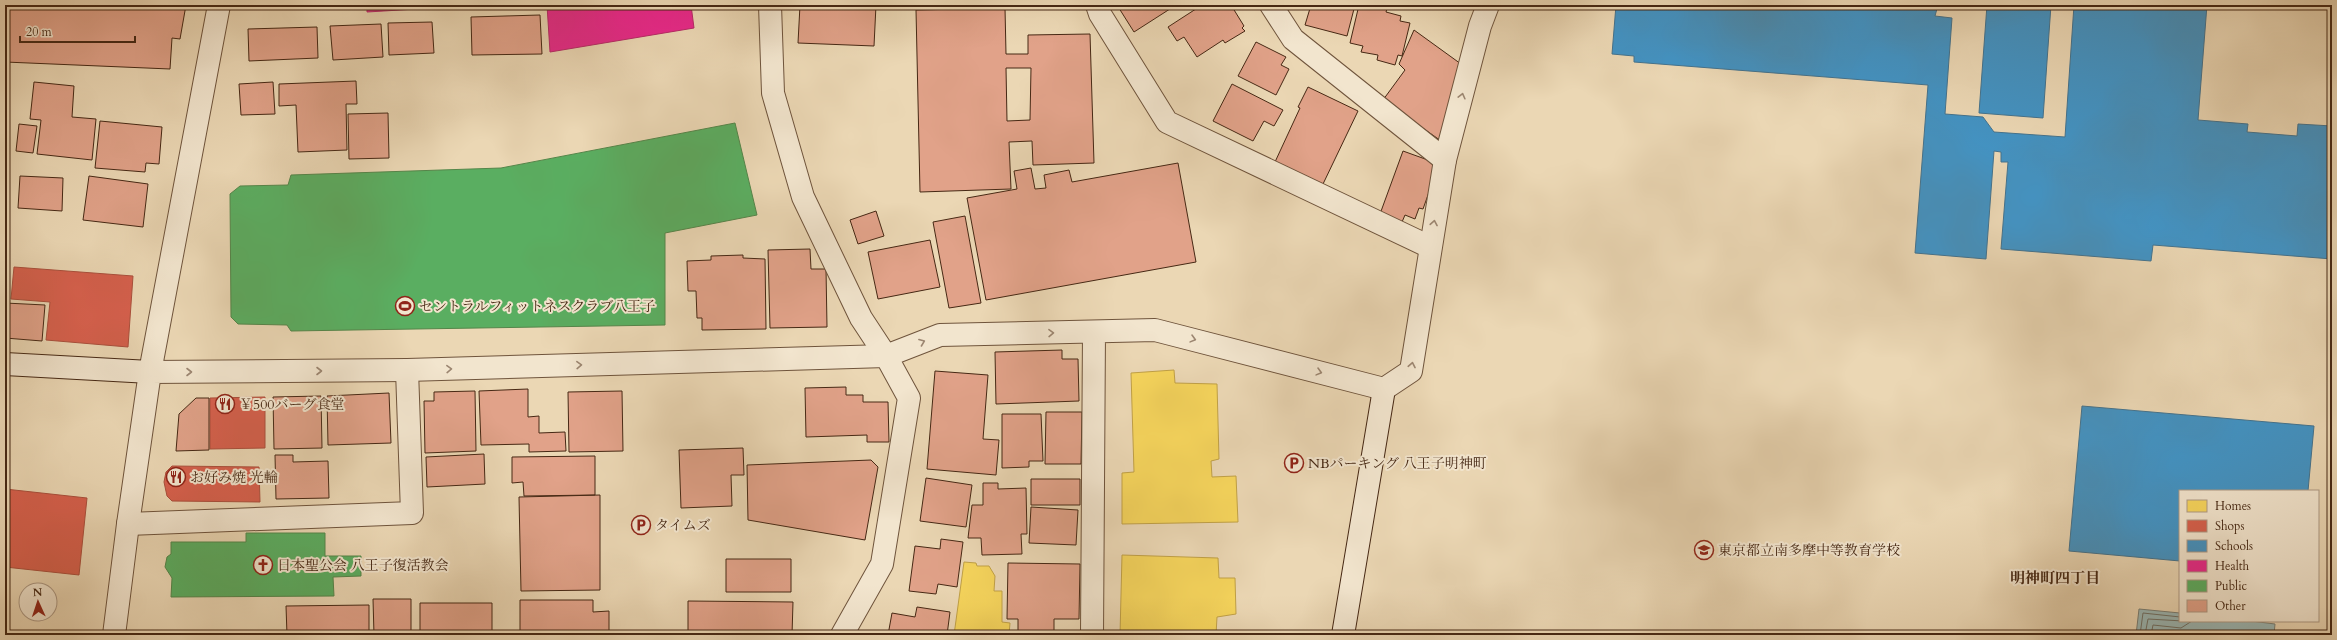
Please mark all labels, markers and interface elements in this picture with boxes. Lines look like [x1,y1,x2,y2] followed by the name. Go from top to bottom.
[20,18,135,44] scale bar
[26,24,53,40] text: 20 m
[1457,92,1465,99] one-way arrow
[1430,220,1438,226] one-way arrow
[394,295,416,317] sports icon: セントラルフィットネスクラブ八王子
[419,297,655,316] place label: セントラルフィットネスクラブ八王子
[1048,328,1054,337] one-way arrow
[1190,335,1196,343] one-way arrow
[918,338,925,346] one-way arrow
[576,361,582,369] one-way arrow
[1407,362,1416,368] one-way arrow
[446,365,452,373] one-way arrow
[316,367,322,375] one-way arrow
[1315,367,1322,376] one-way arrow
[186,368,192,376] one-way arrow
[214,393,236,415] restaurant icon: ￥500バーグ食堂
[239,395,345,414] place label: ￥500バーグ食堂
[1283,452,1305,474] parking icon: NBパーキング 八王子明神町
[1308,454,1487,473] place label: NBパーキング 八王子明神町
[165,466,187,488] restaurant icon: お好み焼 光輪
[190,468,278,487] place label: お好み焼 光輪
[2179,490,2319,622] legend
[2215,498,2251,514] text: Homes
[630,514,652,536] parking icon: タイムズ
[655,516,711,535] place label: タイムズ
[2215,518,2244,534] text: Shops
[2215,538,2253,554] text: Schools
[1693,539,1715,561] school or university icon: 東京都立南多摩中等教育学校
[1718,541,1900,560] place label: 東京都立南多摩中等教育学校
[252,554,274,576] church icon: 日本聖公会 八王子復活教会
[277,556,449,575] place label: 日本聖公会 八王子復活教会
[2215,558,2250,574] text: Health
[2010,568,2100,588] district label: 明神町四丁目
[2215,578,2248,594] text: Public
[18,582,58,622] north arrow
[32,585,43,600] text: N
[2215,598,2246,614] text: Other

